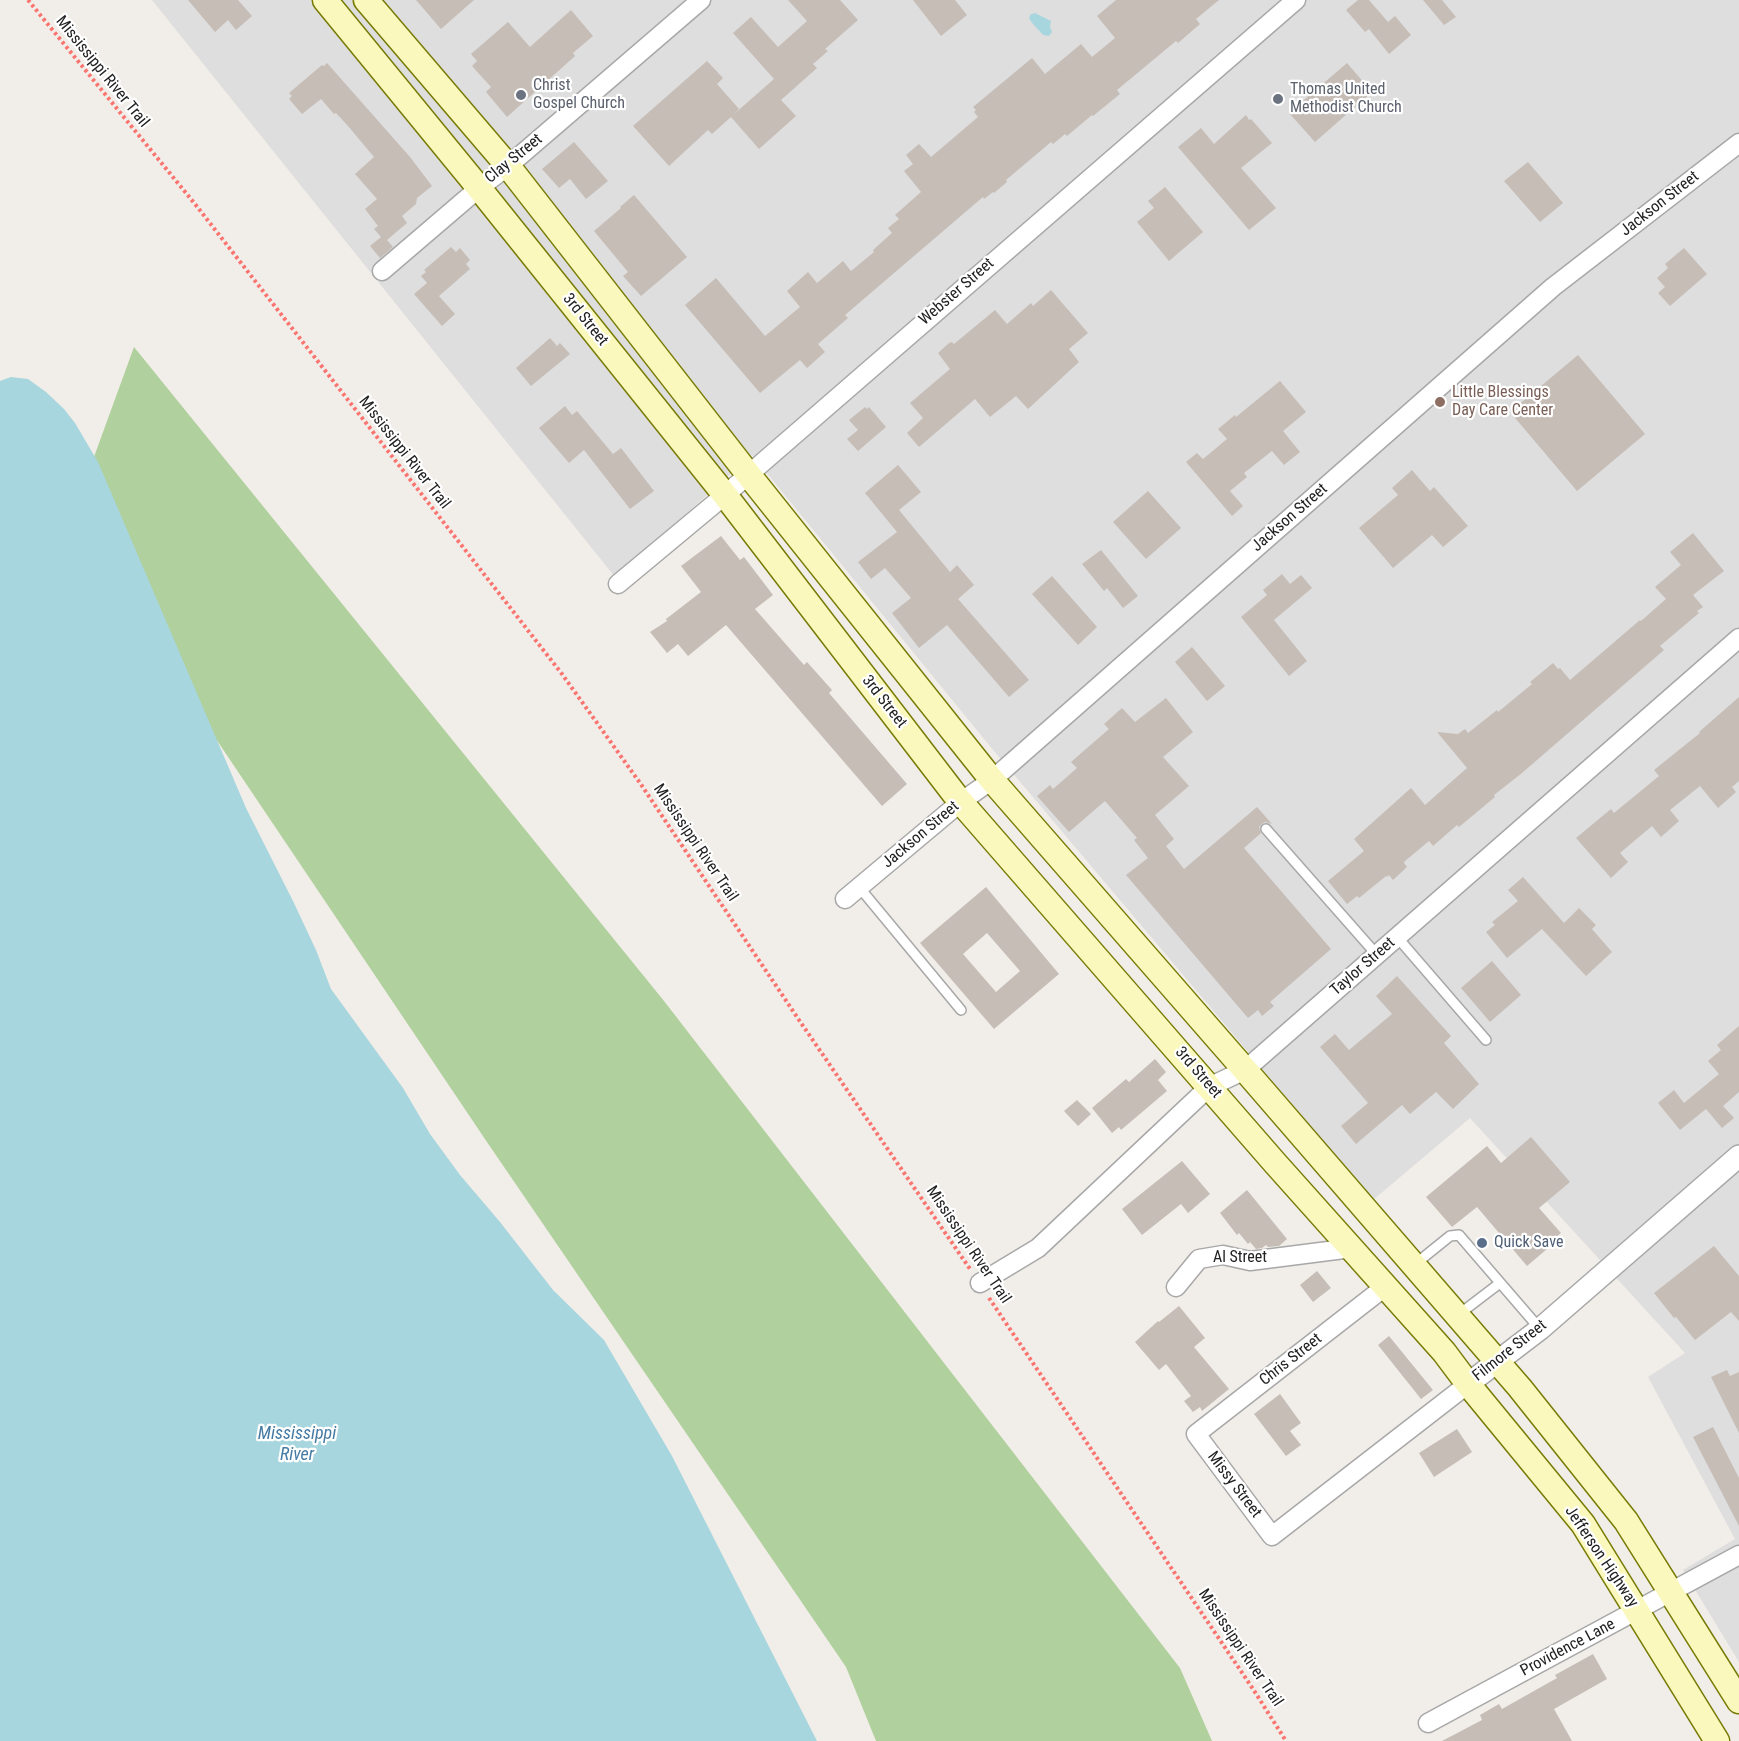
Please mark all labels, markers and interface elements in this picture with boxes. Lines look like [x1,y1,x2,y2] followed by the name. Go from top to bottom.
[51,12,153,132] street label: Mississippi River Trail
[533,76,625,114] place label: Christ Gospel Church
[1290,80,1402,118] place label: Thomas United Methodist Church
[514,88,528,102] marker: Christ Gospel Church
[1271,92,1285,106] marker: Thomas United Methodist Church
[481,130,547,188] street label: Clay Street
[1617,167,1703,241] street label: Jackson Street
[916,254,998,330] street label: Webster Street
[558,290,612,350] street label: 3rd Street
[1452,383,1553,421] place label: Little Blessings Day Care Center
[354,393,454,513] street label: Mississippi River Trail
[1433,395,1447,409] marker: Little Blessings Day Care Center
[1248,480,1332,556] street label: Jackson Street
[857,672,911,732] street label: 3rd Street
[649,781,741,905] street label: Mississippi River Trail
[879,797,963,873] street label: Jackson Street
[1327,934,1399,1000] street label: Taylor Street
[1171,1043,1225,1103] street label: 3rd Street
[922,1183,1014,1307] street label: Mississippi River Trail
[1494,1233,1563,1253] place label: Quick Save
[1475,1236,1489,1250] marker: Quick Save
[1213,1248,1267,1268] street label: Al Street
[1469,1316,1551,1386] street label: Filmore Street
[1256,1330,1326,1390] street label: Chris Street
[258,1423,336,1466] water label: Mississippi River
[1203,1448,1265,1522] street label: Missy Street
[1560,1503,1642,1611] street label: Jefferson Highway
[1194,1586,1286,1710] street label: Mississippi River Trail
[1517,1615,1619,1681] street label: Providence Lane

